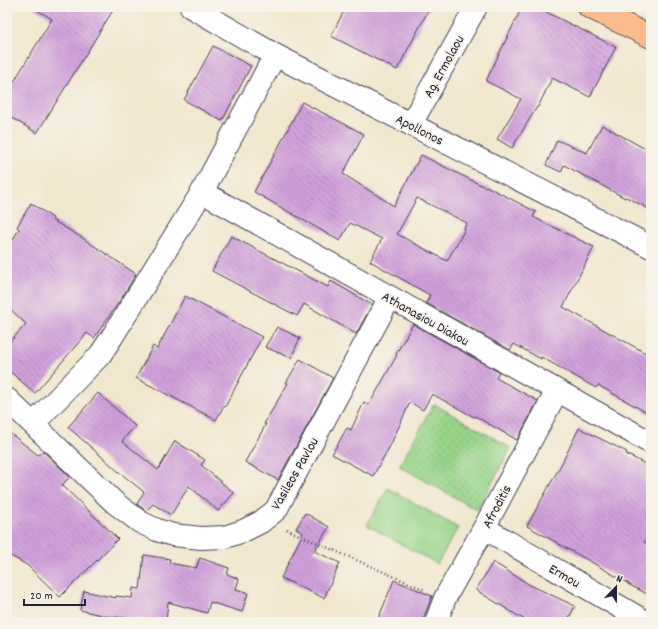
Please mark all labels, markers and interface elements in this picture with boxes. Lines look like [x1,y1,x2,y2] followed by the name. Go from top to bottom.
[419,32,470,102] street label: Ag. Ermolaou
[391,110,447,151] street label: Apollonos
[378,287,472,352] street label: Athanasiou Diakou
[267,434,325,514] street label: Vasileos Pavlou
[478,482,518,532] street label: Afroditis
[545,560,583,594] street label: Ermou
[596,567,636,607] north arrow
[613,571,625,588] text: N
[24,581,85,607] scale bar
[30,588,53,605] text: 20 m

